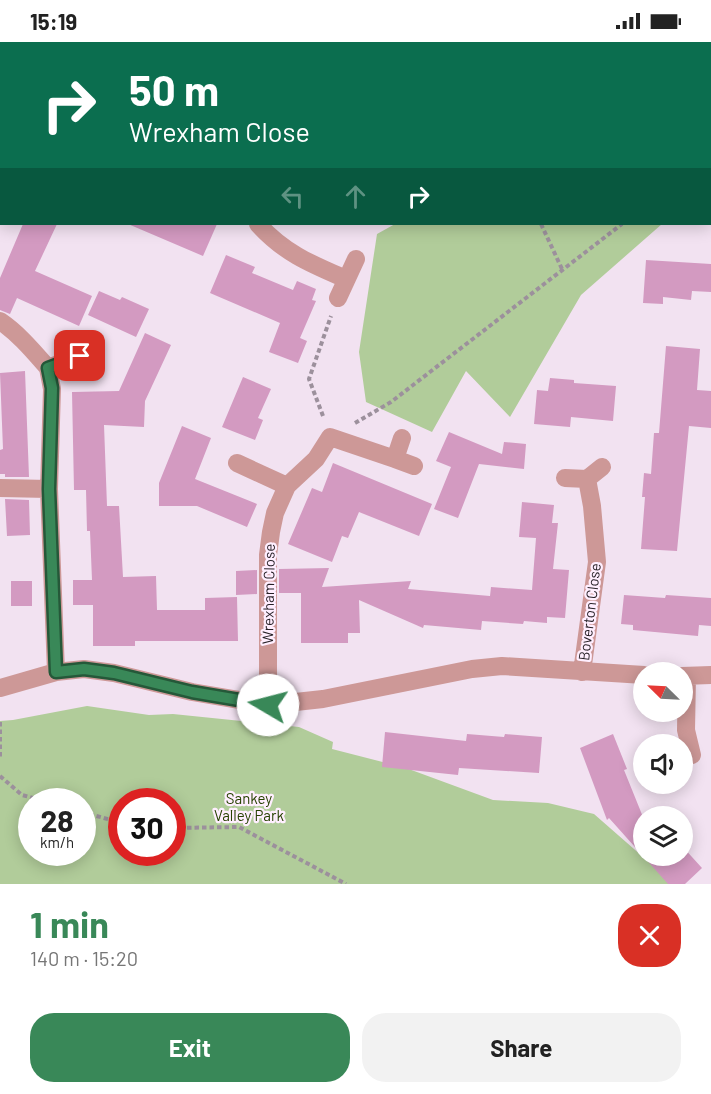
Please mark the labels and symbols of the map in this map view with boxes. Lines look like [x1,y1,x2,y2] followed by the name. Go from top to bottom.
[54,330,105,381] pin
[258,544,278,644] street label: Wrexham Close
[574,562,604,662] street label: Boverton Close
[633,662,693,722] north arrow
[236,673,300,737] position arrow
[108,788,186,866] speed limit sign: 30
[214,789,284,824] park label: Sankey Valley Park

